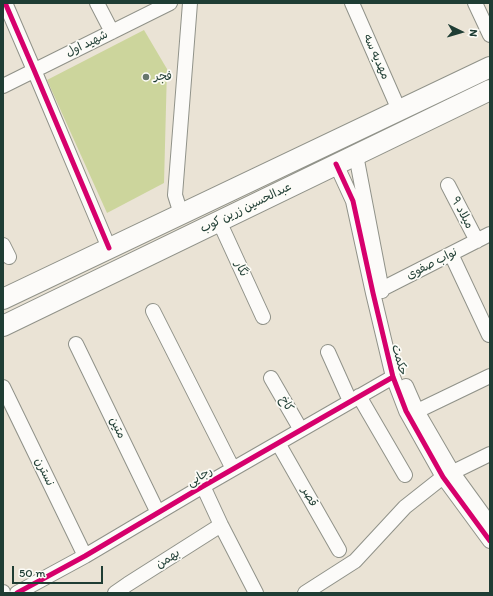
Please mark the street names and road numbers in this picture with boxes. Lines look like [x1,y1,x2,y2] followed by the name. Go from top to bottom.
[64,28,110,60] street label: شهید اول
[360,32,392,82] street label: مهدیه سه
[198,180,294,236] street label: عبدالحسین زرین کوب
[448,195,476,231] street label: میلاد ۹
[404,245,460,283] street label: نواب صفوی
[231,259,251,279] street label: نگار
[388,343,410,377] street label: حکمت
[276,394,296,414] street label: کاخ
[106,415,128,441] street label: متین
[31,455,57,489] street label: نسترن
[185,464,215,490] street label: رجایی
[298,485,320,509] street label: قصر
[153,546,183,572] street label: بهمن

